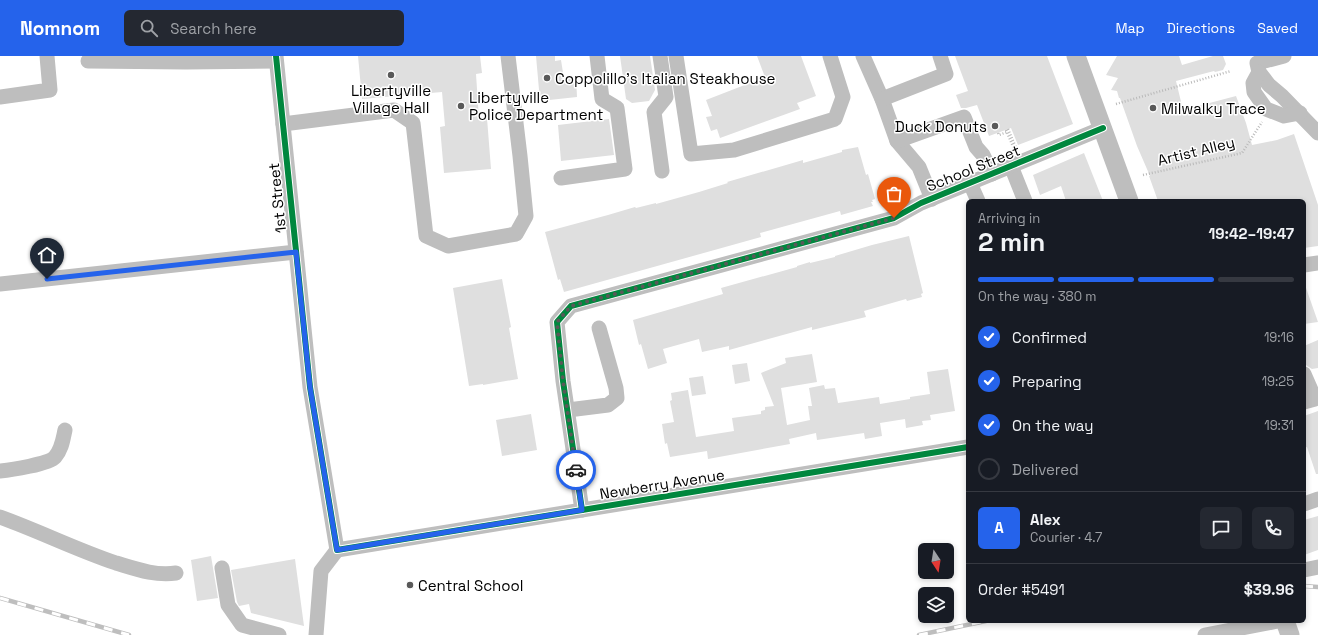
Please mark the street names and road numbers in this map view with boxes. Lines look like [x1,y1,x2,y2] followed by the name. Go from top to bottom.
[1155,132,1237,170] street label: Artist Alley
[923,141,1023,195] street label: School Street
[264,162,290,234] street label: 1st Street
[598,465,726,503] street label: Newberry Avenue

